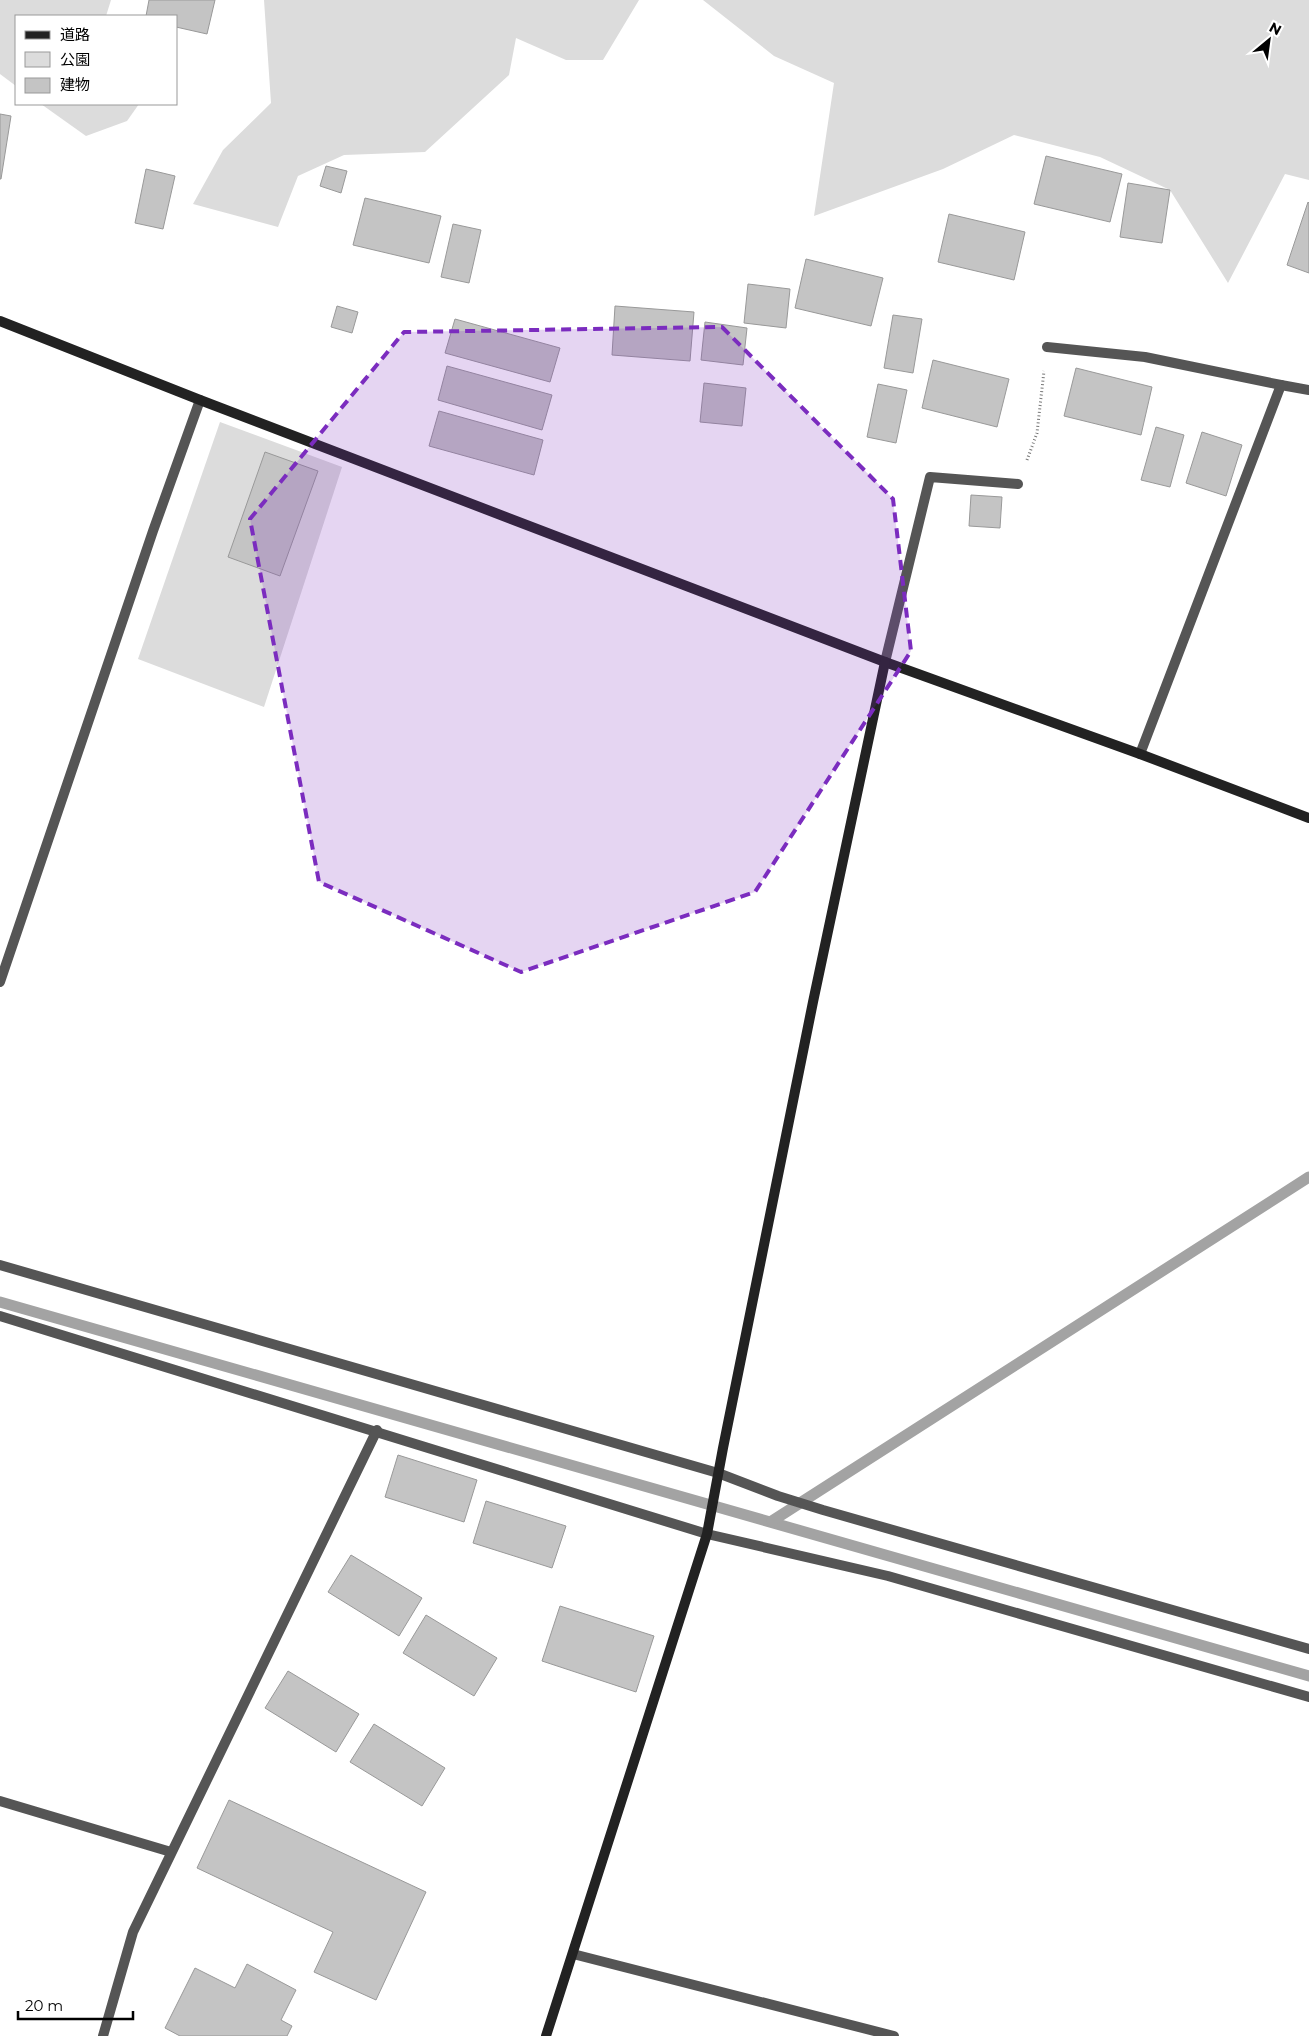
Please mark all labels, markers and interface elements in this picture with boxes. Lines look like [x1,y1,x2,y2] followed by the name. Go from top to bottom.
[15,15,178,105] legend
[1244,15,1294,65] north arrow
[1266,18,1285,39] text: N
[60,25,90,44] text: 道路
[60,50,90,69] text: 公園
[60,75,90,94] text: 建物
[18,1988,132,2020] scale bar
[25,1996,63,2015] text: 20 m

